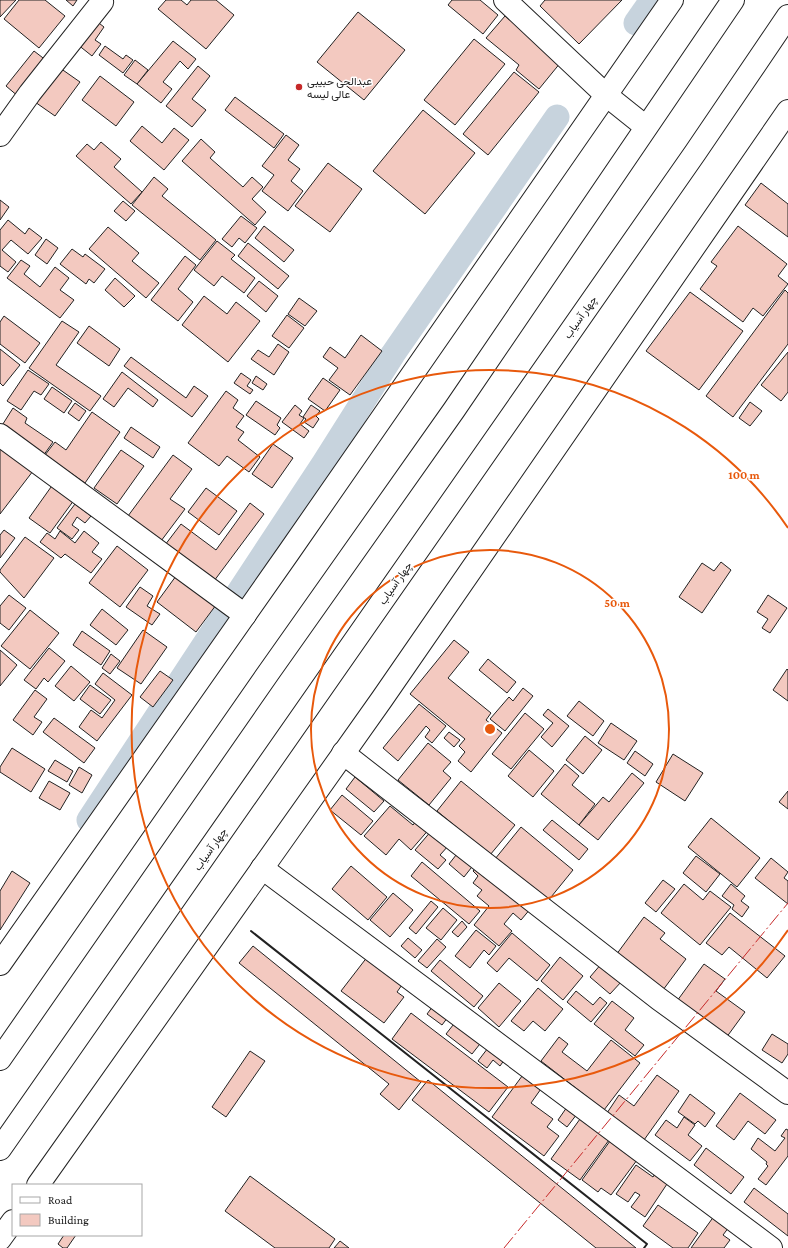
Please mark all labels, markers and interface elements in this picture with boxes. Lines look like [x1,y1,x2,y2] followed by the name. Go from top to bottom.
[307,75,372,101] place label: عبدالحی حبیبی عالی لیسه
[294,82,304,92] marker: عبدالحی حبیبی عالی لیسه
[561,293,601,342] street label: چهار آسیاب
[728,468,761,482] text: 100 m
[376,559,416,608] street label: چهار آسیاب
[604,596,631,610] text: 50 m
[483,722,497,736] centre of rings
[191,825,231,874] street label: چهار آسیاب
[12,1184,142,1236] legend
[48,1193,73,1207] text: Road
[48,1213,89,1227] text: Building

